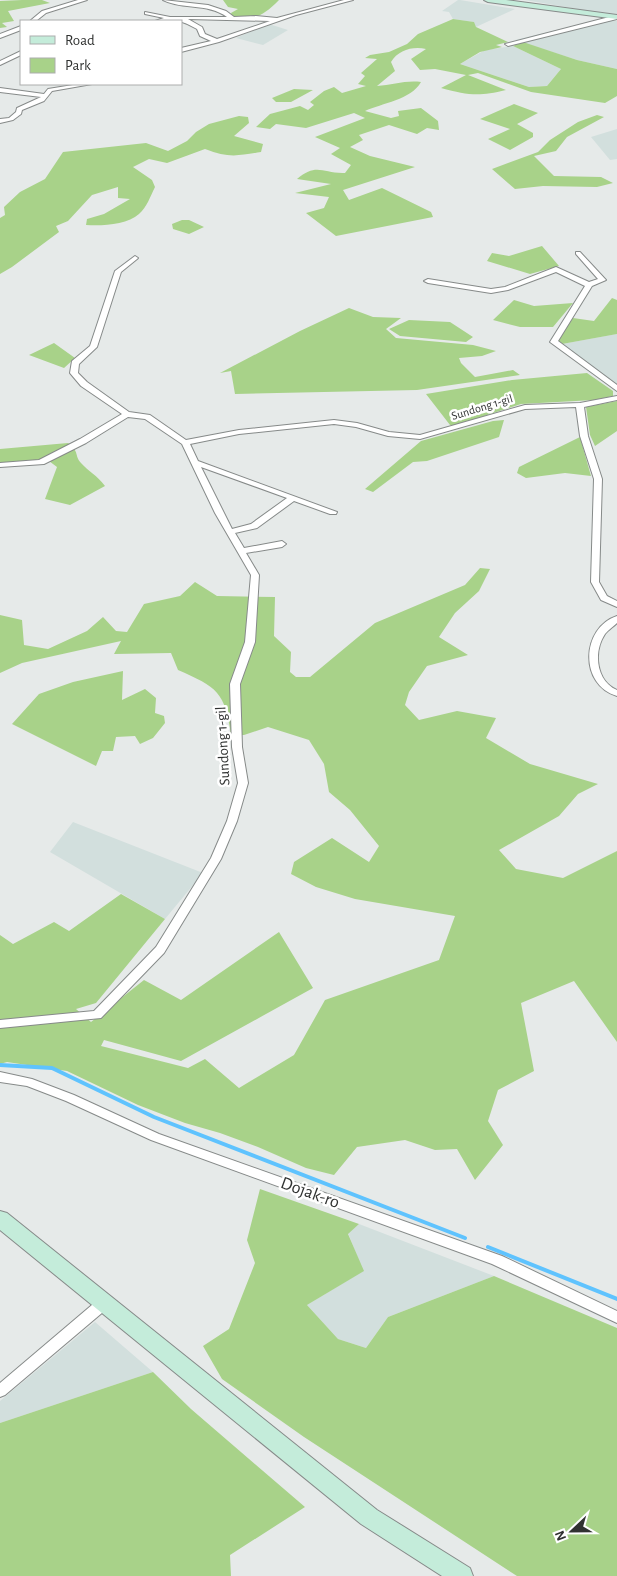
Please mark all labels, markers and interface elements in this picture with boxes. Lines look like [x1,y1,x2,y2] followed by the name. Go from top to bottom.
[20,20,182,85] legend
[65,33,95,48] text: Road
[65,58,91,73] text: Park
[450,392,514,422] street label: Sundong 1-gil
[213,706,233,786] street label: Sundong 1-gil
[278,1174,342,1212] street label: Dojak-ro
[547,1506,597,1556] north arrow
[553,1528,569,1543] text: N

